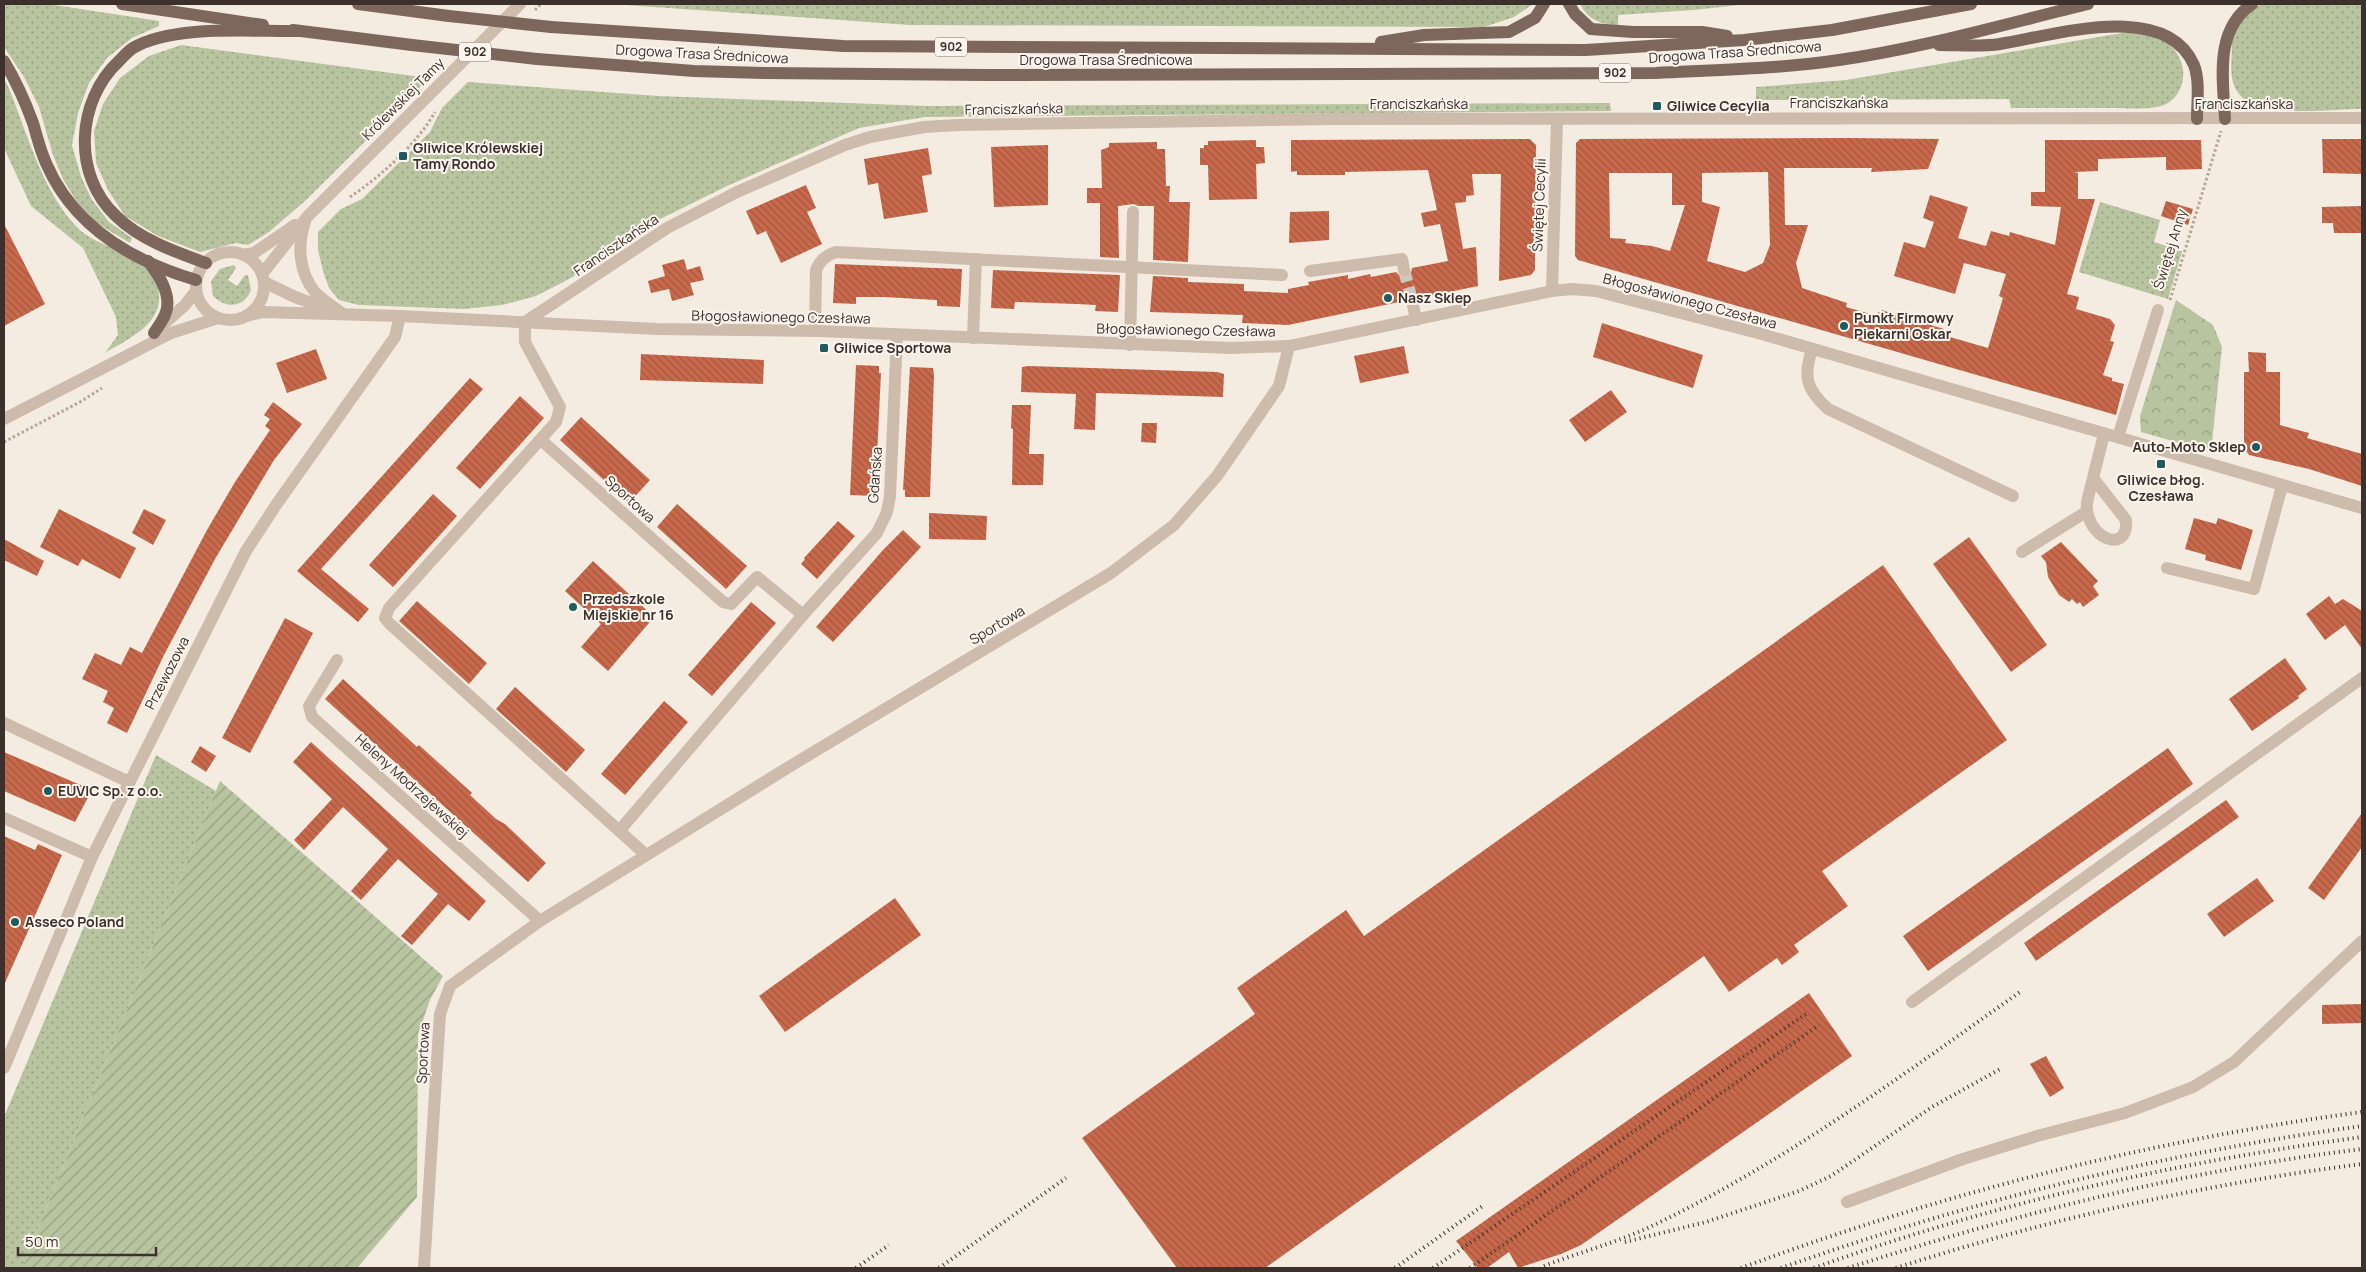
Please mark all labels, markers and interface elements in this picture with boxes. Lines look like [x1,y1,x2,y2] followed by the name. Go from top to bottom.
[1648,36,1822,67] street label: Drogowa Trasa Średnicowa
[935,38,967,56] road number: 902
[615,39,789,68] street label: Drogowa Trasa Średnicowa
[459,42,491,62] road number: 902
[1019,50,1193,69] street label: Drogowa Trasa Średnicowa
[357,53,448,144] street label: Królewskiej Tamy
[1599,64,1631,82] road number: 902
[1790,93,1888,112] street label: Franciszkańska
[1370,94,1468,113] street label: Franciszkańska
[2195,94,2293,113] street label: Franciszkańska
[1667,96,1770,115] place label: Gliwice Cecylia
[965,98,1063,119] street label: Franciszkańska
[1651,100,1663,112] marker: Gliwice Cecylia
[413,138,543,173] place label: Gliwice Królewskiej Tamy Rondo
[397,150,409,162] marker: Gliwice Królewskiej Tamy Rondo
[1527,158,1550,252] street label: Świętej Cecylii
[2148,206,2191,291] street label: Świętej Anny
[570,209,662,280] street label: Franciszkańska
[1601,268,1779,333] street label: Błogosławionego Czesława
[1398,288,1472,307] place label: Nasz Sklep
[1382,292,1394,304] marker: Nasz Sklep
[691,305,871,328] street label: Błogosławionego Czesława
[1854,308,1954,343] place label: Punkt Firmowy Piekarni Oskar
[1096,318,1276,341] street label: Błogosławionego Czesława
[1838,320,1850,332] marker: Punkt Firmowy Piekarni Oskar
[834,338,951,357] place label: Gliwice Sportowa
[818,342,830,354] marker: Gliwice Sportowa
[2132,437,2246,456] place label: Auto-Moto Sklep
[2250,441,2262,453] marker: Auto-Moto Sklep
[863,446,886,504] street label: Gdańska
[2155,458,2167,470] marker: Gliwice błog. Czesława
[2117,470,2205,505] place label: Gliwice błog. Czesława
[601,471,660,526] street label: Sportowa
[583,589,674,624] place label: Przedszkole Miejskie nr 16
[567,601,579,613] marker: Przedszkole Miejskie nr 16
[965,601,1028,649] street label: Sportowa
[140,633,193,713] street label: Przewozowa
[351,729,473,842] street label: Heleny Modrzejewskiej
[58,781,162,800] place label: EUVIC Sp. z o.o.
[42,785,54,797] marker: EUVIC Sp. z o.o.
[25,912,124,931] place label: Asseco Poland
[9,916,21,928] marker: Asseco Poland
[411,1022,434,1084] street label: Sportowa
[18,1224,155,1256] scale bar
[25,1231,59,1252] text: 50 m

